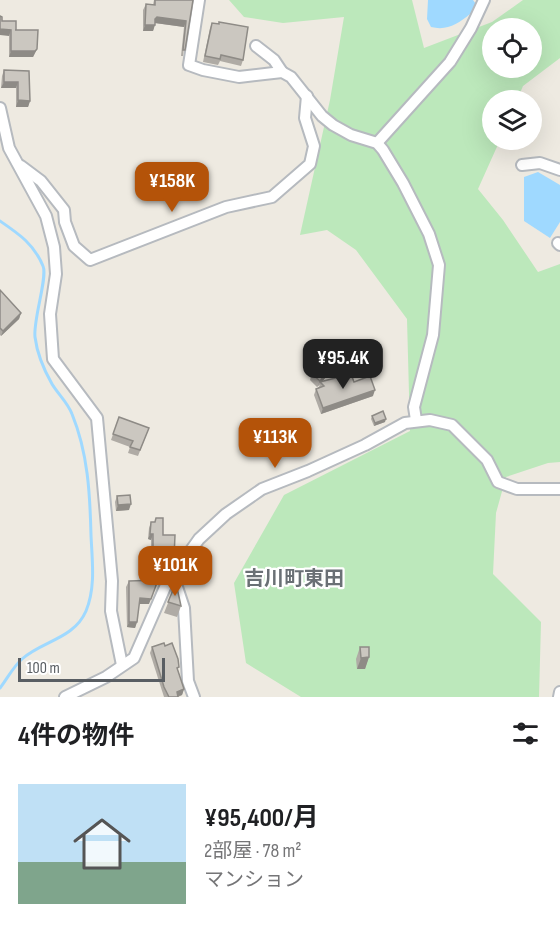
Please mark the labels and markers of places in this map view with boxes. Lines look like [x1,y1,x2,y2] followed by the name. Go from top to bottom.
[130,162,214,213] pin: ¥158K
[294,339,392,390] pin: ¥95.4K
[233,418,317,469] pin: ¥113K
[133,546,217,597] pin: ¥101K

